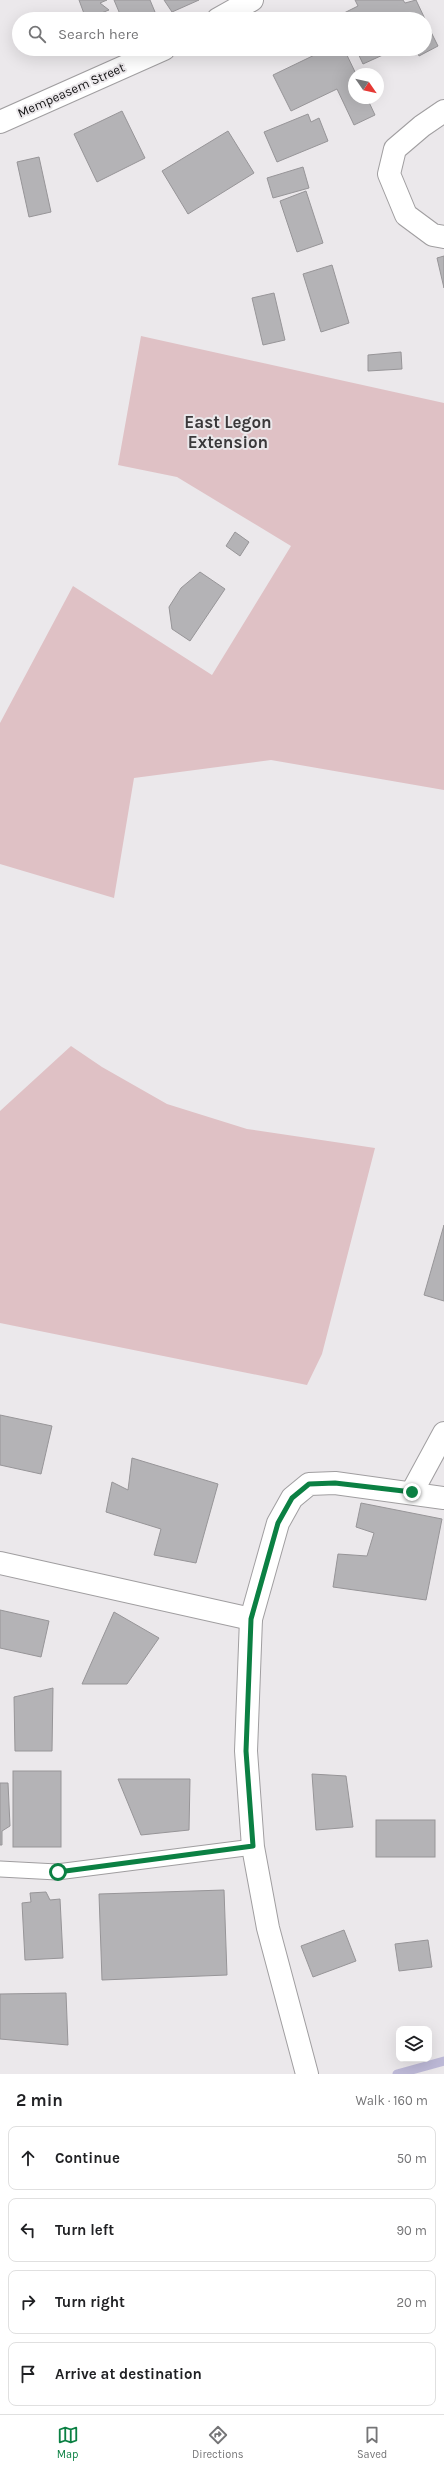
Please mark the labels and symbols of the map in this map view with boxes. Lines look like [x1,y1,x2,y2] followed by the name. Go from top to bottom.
[15,60,127,120] street label: Mempeasem Street
[348,68,384,104] north arrow
[184,412,272,452] district label: East Legon Extension
[403,1483,421,1501] route end
[49,1863,67,1881] route start

